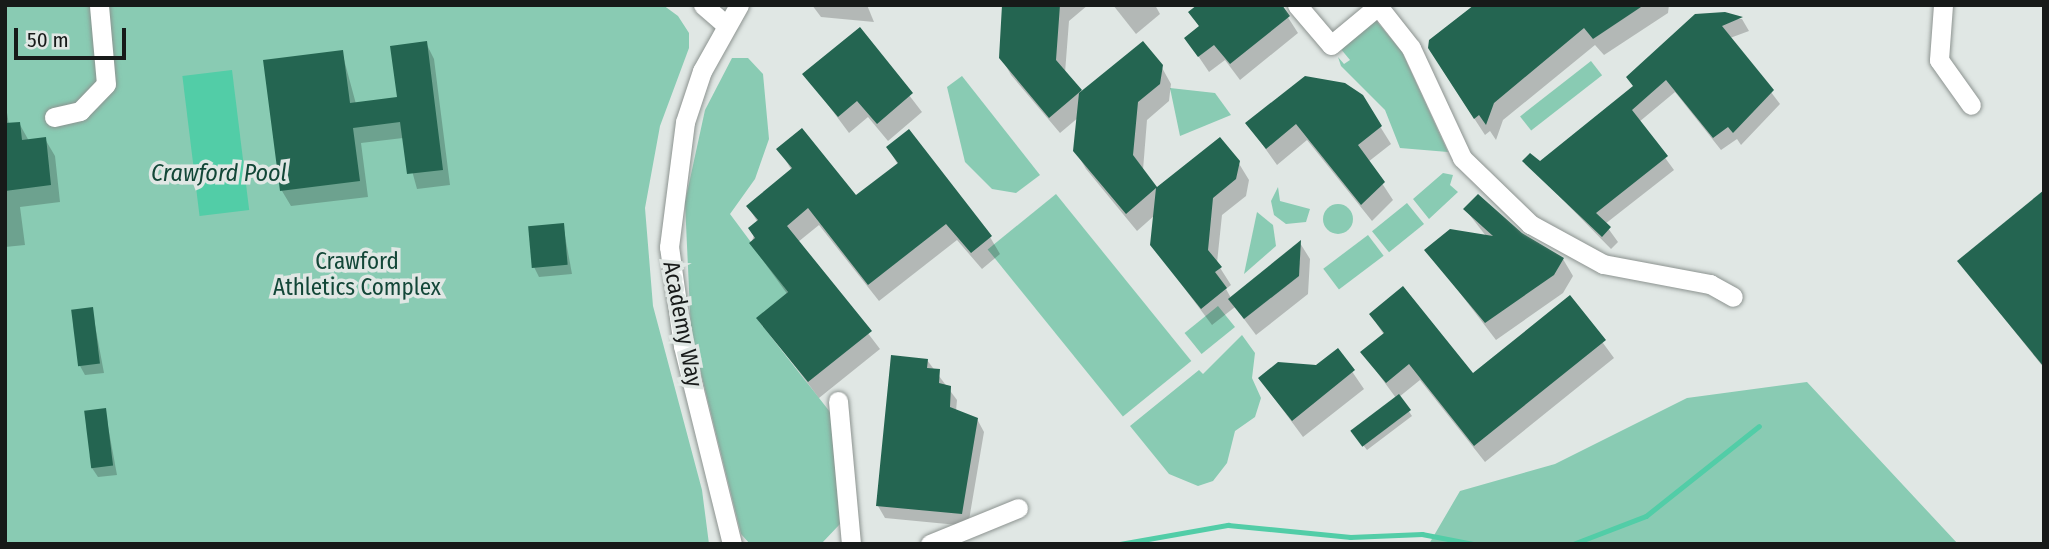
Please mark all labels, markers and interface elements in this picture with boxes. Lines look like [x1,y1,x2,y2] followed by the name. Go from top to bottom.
[18,14,130,58] scale bar
[27,27,69,53] text: 50 m
[151,160,287,188] water label: Crawford Pool
[273,247,441,301] park label: Crawford Athletics Complex
[657,259,709,389] street label: Academy Way

